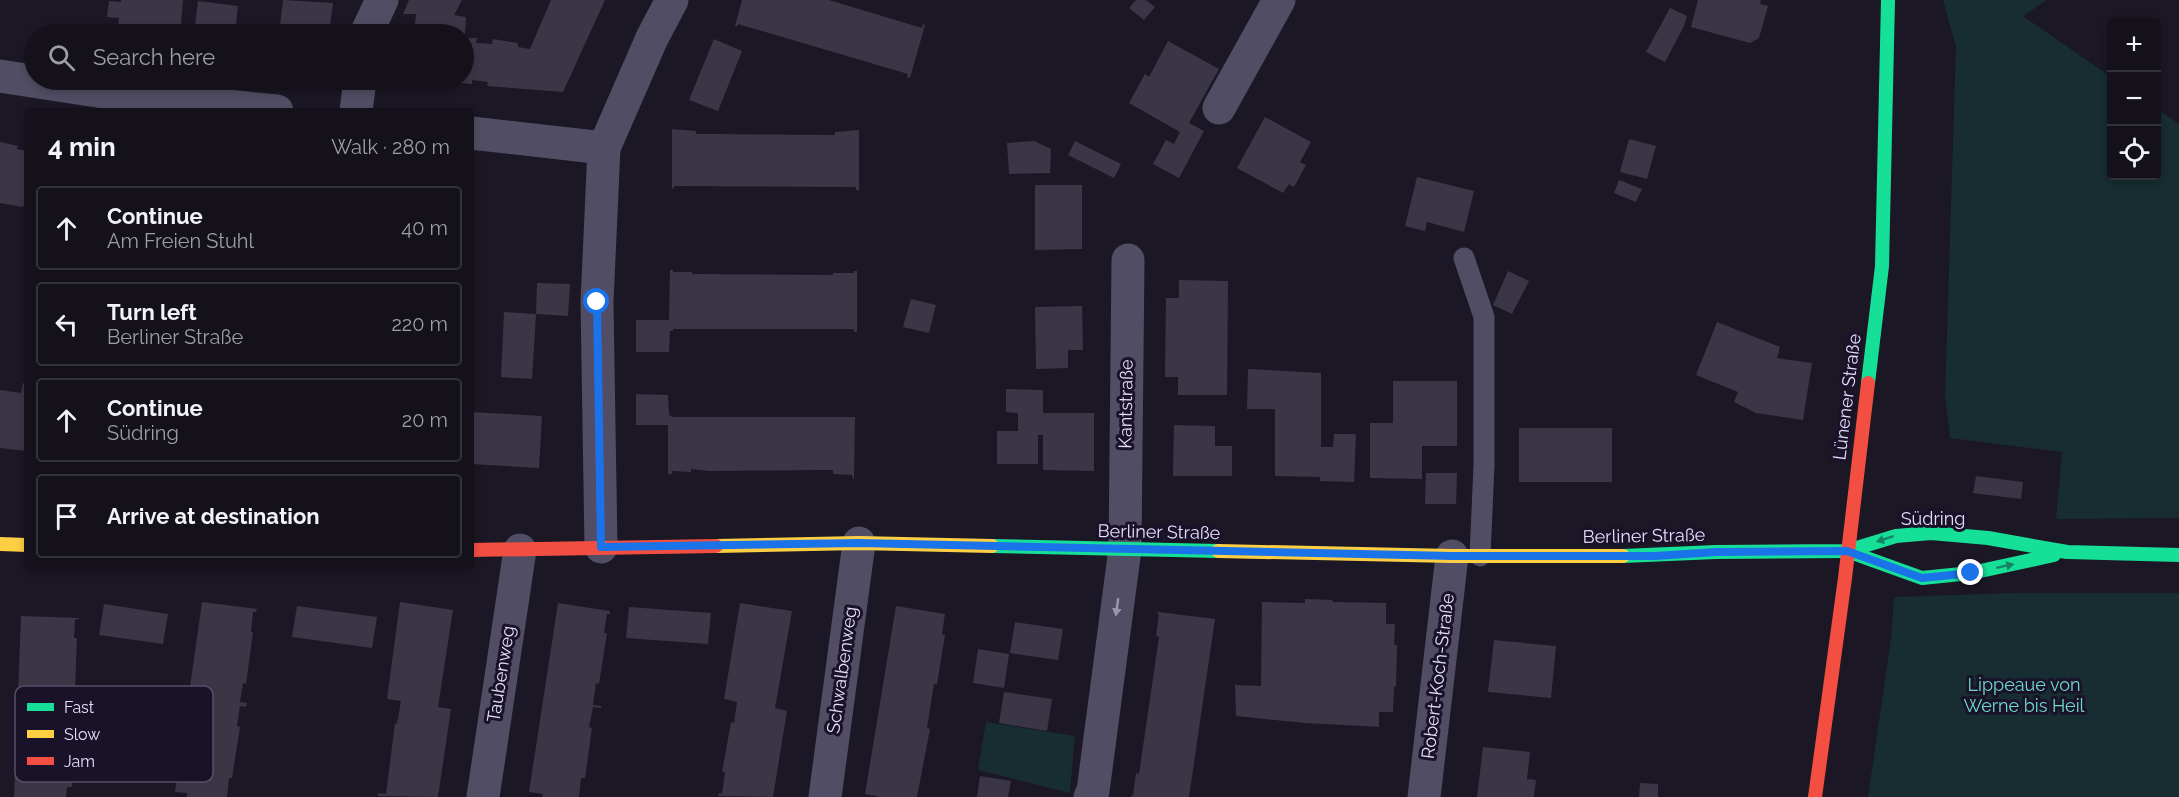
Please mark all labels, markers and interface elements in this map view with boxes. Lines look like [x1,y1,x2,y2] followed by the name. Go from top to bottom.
[2107,18,2161,180] map controls
[2107,18,2161,72] button: +
[24,24,474,90] search box
[45,41,78,74] icon: search
[93,44,215,70] text: Search here
[2107,72,2161,126] button: −
[2107,126,2161,180] button: locate
[48,132,116,162] text: 4 min
[331,135,450,159] text: Walk · 280 m
[107,203,203,229] text: Continue
[50,212,83,245] icon: ahead
[401,216,448,240] text: 40 m
[107,229,254,253] text: Am Freien Stuhl
[583,288,609,314] route start
[107,299,197,325] text: Turn left
[50,308,83,341] icon: left
[391,312,448,336] text: 220 m
[107,325,243,349] text: Berliner Straße
[1828,332,1865,461] street label: Lünener Straße
[1114,359,1137,449] street label: Kantstraße
[107,395,203,421] text: Continue
[50,404,83,437] icon: ahead
[402,408,448,432] text: 20 m
[107,421,179,445] text: Südring
[50,500,83,533] icon: arrive
[107,503,320,529] text: Arrive at destination
[1901,508,1965,529] street label: Südring
[1098,520,1221,543] street label: Berliner Straße
[1583,524,1706,547] street label: Berliner Straße
[1876,535,1894,544] one-way arrow
[1957,559,1983,585] route end
[1995,561,2014,570] one-way arrow
[1417,591,1458,760] street label: Robert-Koch-Straße
[1113,597,1122,616] one-way arrow
[822,605,861,735] street label: Schwalbenweg
[483,624,519,724] street label: Taubenweg
[1964,674,2085,716] park label: Lippeaue von Werne bis Heil
[15,686,213,782] legend
[64,698,95,717] text: Fast
[64,725,100,744] text: Slow
[64,752,95,771] text: Jam

